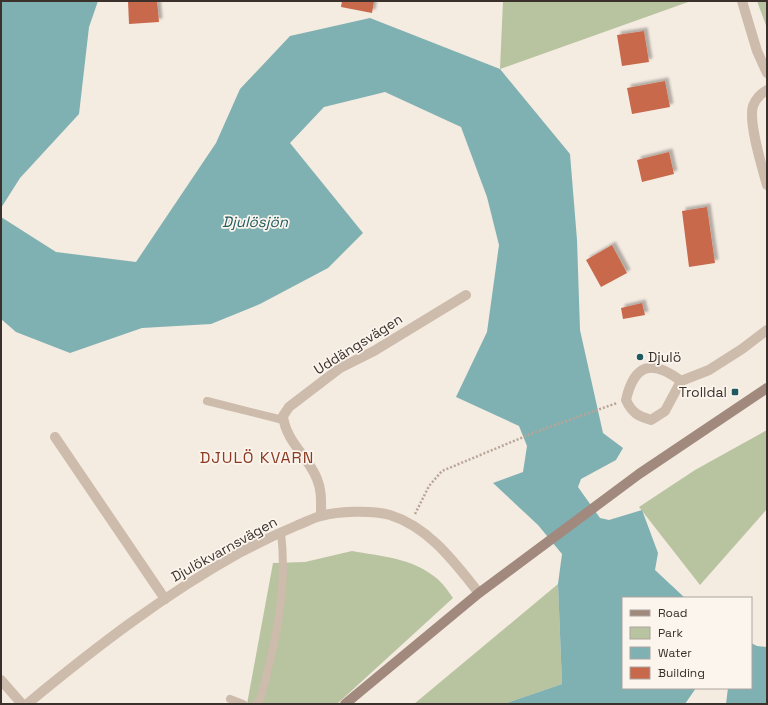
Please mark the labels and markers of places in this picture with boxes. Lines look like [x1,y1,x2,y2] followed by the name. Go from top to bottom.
[648,348,681,366] place label: Djulö
[635,352,645,362] marker: Djulö
[679,383,727,401] place label: Trolldal
[730,387,740,397] marker: Trolldal

